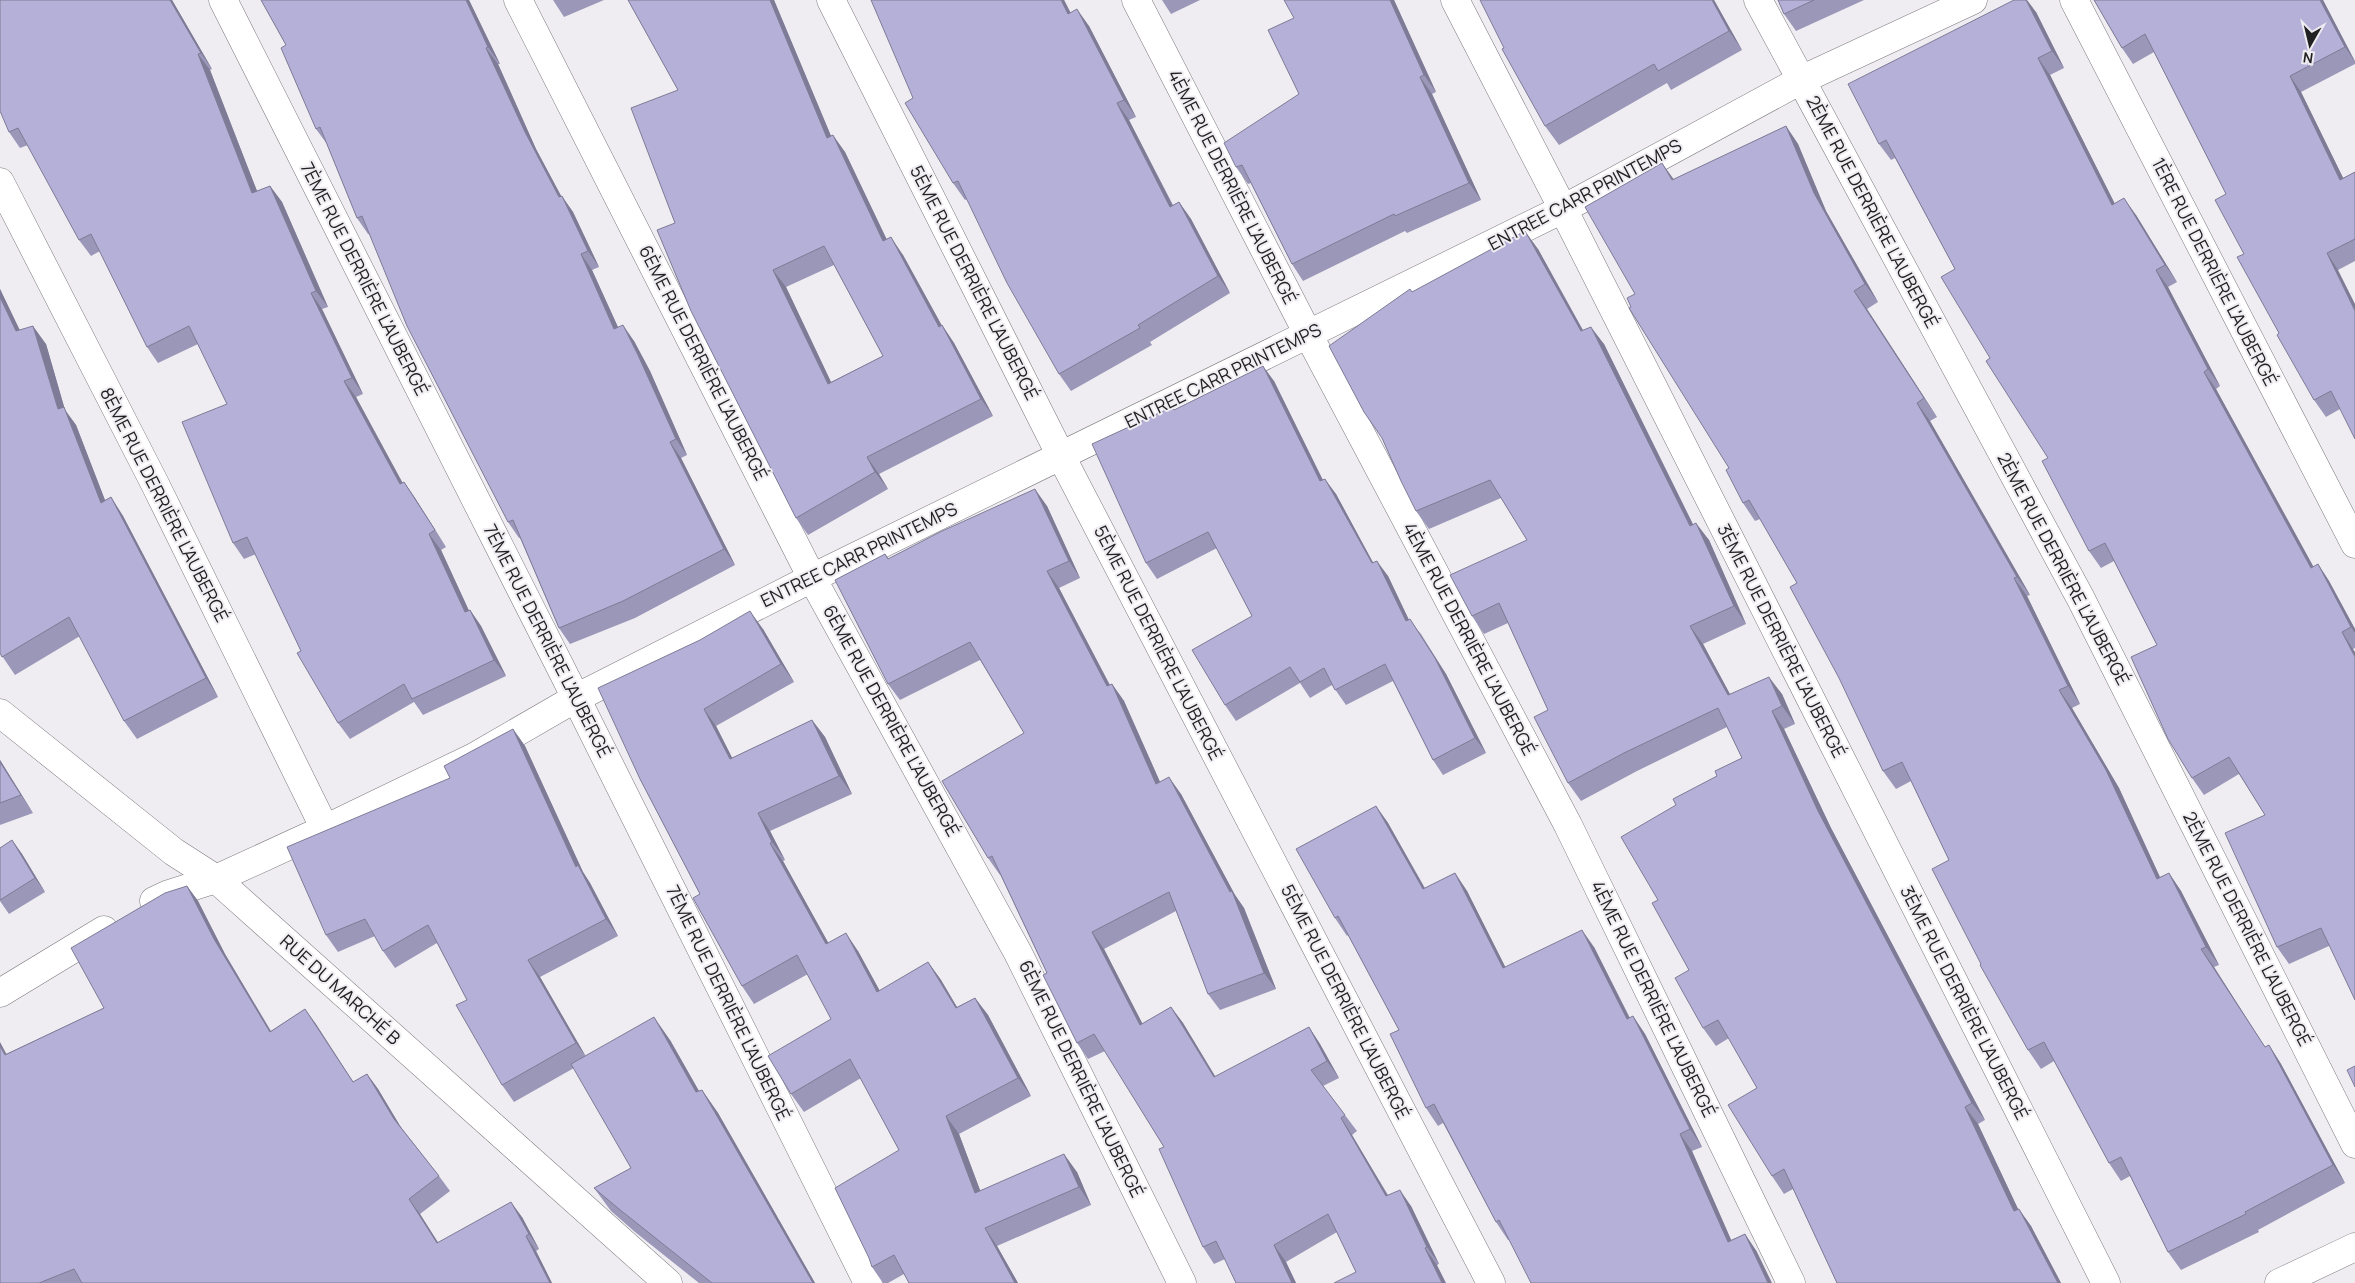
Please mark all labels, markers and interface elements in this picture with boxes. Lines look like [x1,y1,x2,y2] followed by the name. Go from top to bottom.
[2285,20,2335,70] north arrow
[2302,48,2314,68] text: N
[1163,65,1303,308] street label: 4ÈME RUE DERRIÈRE L'AUBERGÉ
[1801,91,1945,332] street label: 2ÈME RUE DERRIÈRE L'AUBERGÉ
[1484,133,1685,255] street label: ENTREE CARR PRINTEMPS
[2147,153,2283,390] street label: 1ÈRE RUE DERRIÈRE L'AUBERGÉ
[295,158,434,399] street label: 7ÈME RUE DERRIÈRE L'AUBERGÉ
[905,161,1045,404] street label: 5ÈME RUE DERRIÈRE L'AUBERGÉ
[634,241,774,484] street label: 6ÈME RUE DERRIÈRE L'AUBERGÉ
[1120,317,1325,433] street label: ENTREE CARR PRINTEMPS
[95,383,235,626] street label: 8ÈME RUE DERRIÈRE L'AUBERGÉ
[1992,448,2136,689] street label: 2ÈME RUE DERRIÈRE L'AUBERGÉ
[756,496,961,612] street label: ENTREE CARR PRINTEMPS
[1398,518,1542,759] street label: 4ÈME RUE DERRIÈRE L'AUBERGÉ
[1712,519,1852,762] street label: 3ÈME RUE DERRIÈRE L'AUBERGÉ
[478,520,617,761] street label: 7ÈME RUE DERRIÈRE L'AUBERGÉ
[1089,521,1229,764] street label: 5ÈME RUE DERRIÈRE L'AUBERGÉ
[818,601,966,840] street label: 6ÈME RUE DERRIÈRE L'AUBERGÉ
[2178,807,2318,1050] street label: 2ÈME RUE DERRIÈRE L'AUBERGÉ
[1586,876,1722,1121] street label: 4ÈME RUE DERRIÈRE L'AUBERGÉ
[1276,880,1416,1123] street label: 5ÈME RUE DERRIÈRE L'AUBERGÉ
[661,881,796,1124] street label: 7ÈME RUE DERRIÈRE L'AUBERGÉ
[1895,881,2035,1124] street label: 3ÈME RUE DERRIÈRE L'AUBERGÉ
[275,929,406,1050] street label: RUE DU MARCHÉ B
[1014,956,1150,1201] street label: 6ÈME RUE DERRIÈRE L'AUBERGÉ

